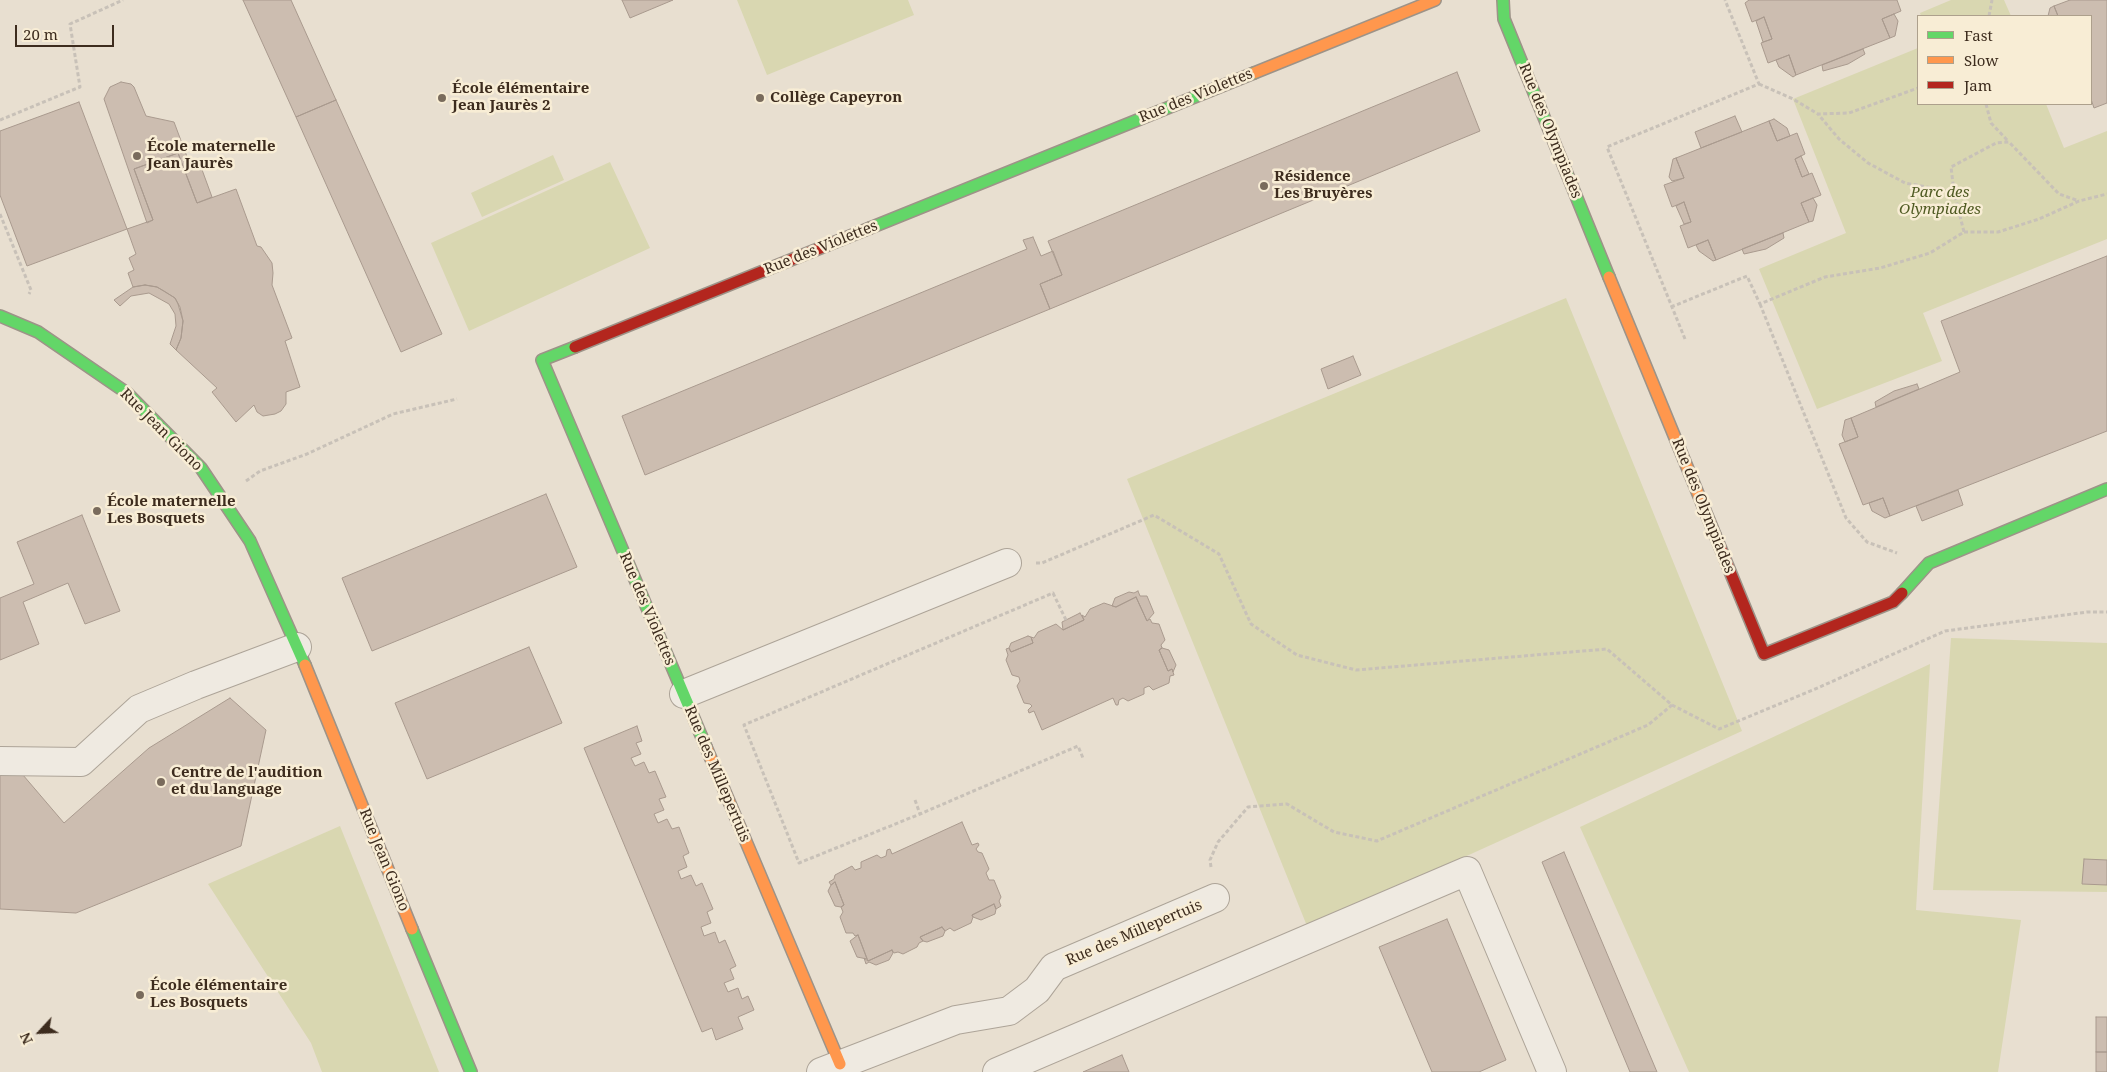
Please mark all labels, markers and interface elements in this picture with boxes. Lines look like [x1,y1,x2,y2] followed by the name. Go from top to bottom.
[18,15,116,47] scale bar
[1917,15,2092,105] legend
[23,24,58,44] text: 20 m
[1964,25,1993,45] text: Fast
[1964,50,1998,70] text: Slow
[1515,61,1585,201] street label: Rue des Olympiades
[1137,65,1255,127] street label: Rue des Violettes
[1964,75,1992,95] text: Jam
[452,80,589,115] place label: École élémentaire Jean Jaurès 2
[770,89,902,107] place label: Collège Capeyron
[436,92,448,104] marker: École élémentaire Jean Jaurès 2
[754,92,766,104] marker: Collège Capeyron
[147,138,276,173] place label: École maternelle Jean Jaurès
[131,150,143,162] marker: École maternelle Jean Jaurès
[1274,168,1372,203] place label: Résidence Les Bruyères
[1258,180,1270,192] marker: Résidence Les Bruyères
[1899,184,1981,219] park label: Parc des Olympiades
[762,217,880,279] street label: Rue des Violettes
[116,385,206,475] street label: Rue Jean Giono
[1668,436,1738,576] street label: Rue des Olympiades
[107,493,236,528] place label: École maternelle Les Bosquets
[91,505,103,517] marker: École maternelle Les Bosquets
[615,550,679,668] street label: Rue des Violettes
[680,703,754,845] street label: Rue des Millepertuis
[171,764,322,799] place label: Centre de l'audition et du language
[155,776,167,788] marker: Centre de l'audition et du language
[355,806,413,914] street label: Rue Jean Giono
[1063,896,1205,970] street label: Rue des Millepertuis
[150,977,287,1012] place label: École élémentaire Les Bosquets
[134,989,146,1001] marker: École élémentaire Les Bosquets
[15,1007,65,1057] north arrow
[15,1030,37,1048] text: N

